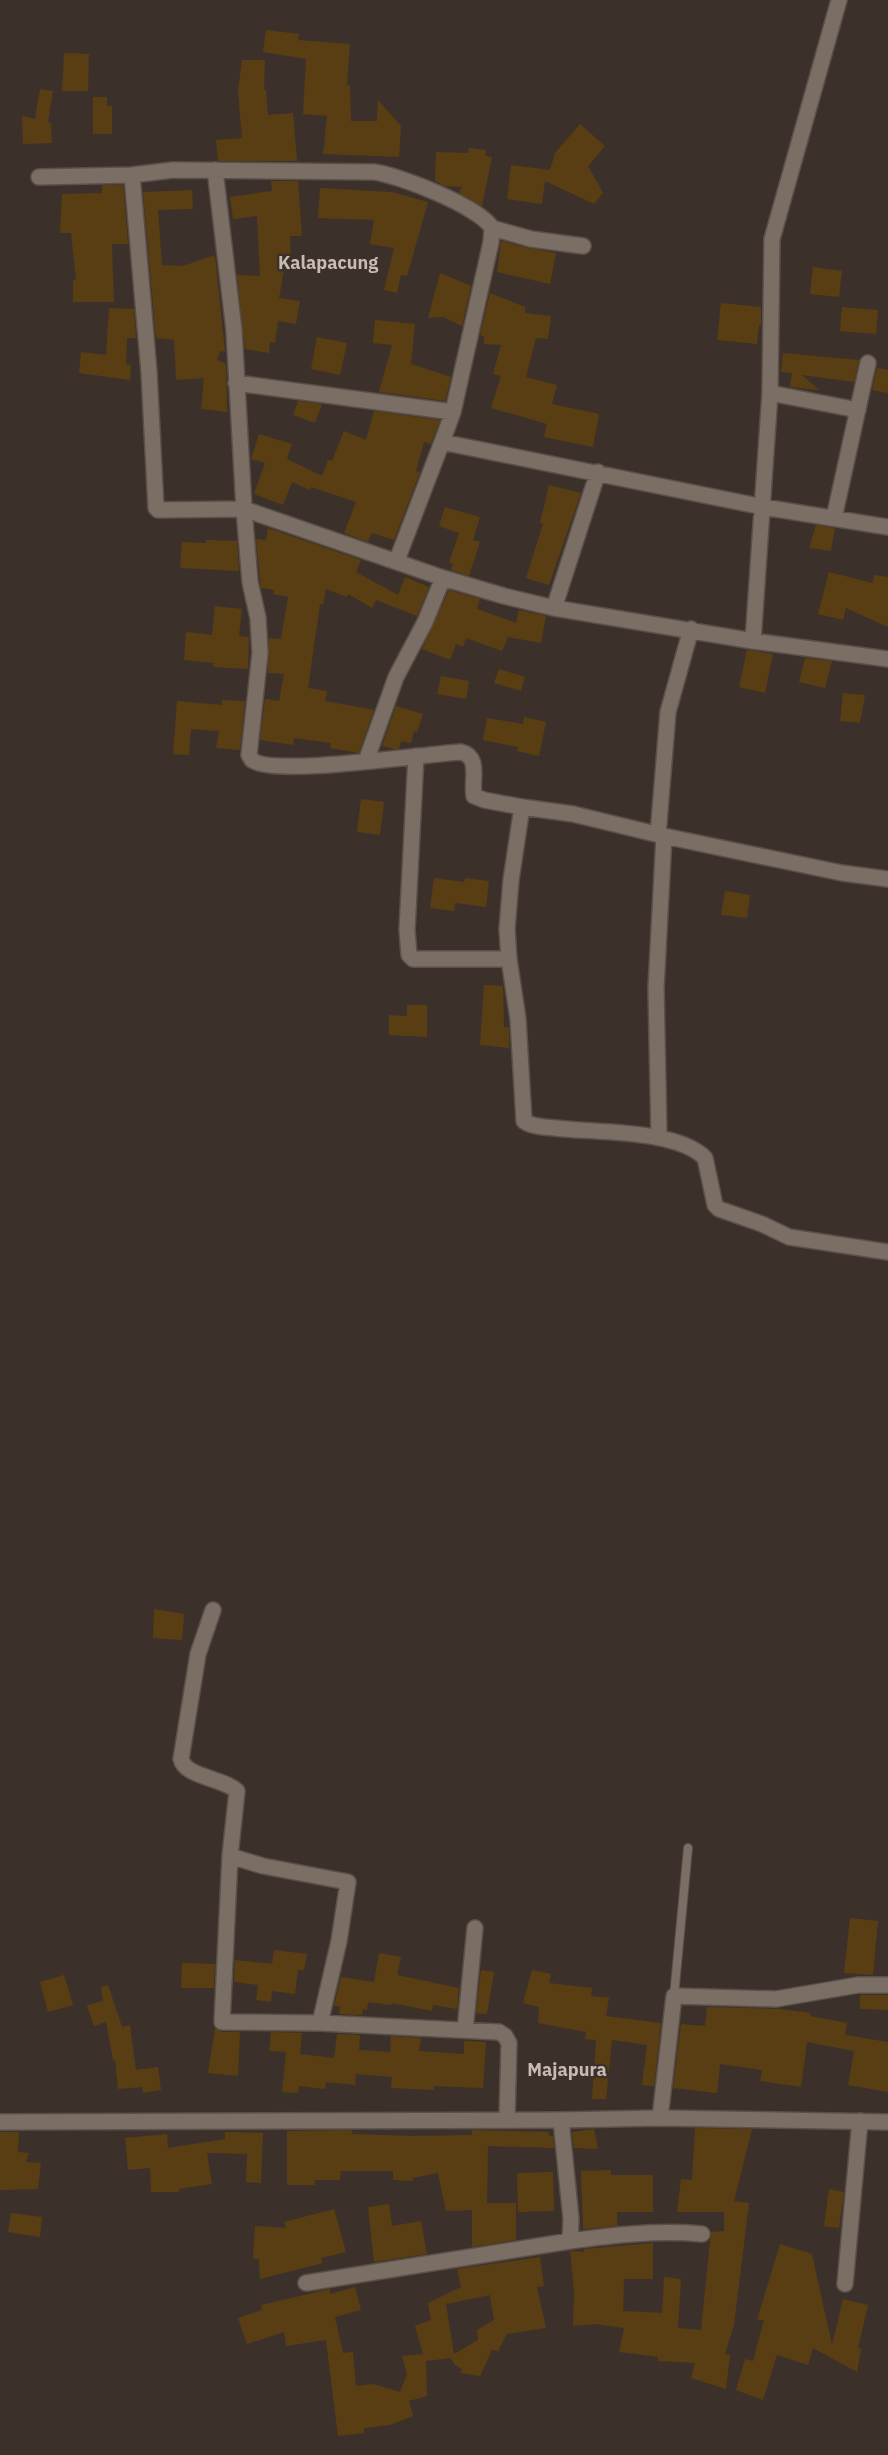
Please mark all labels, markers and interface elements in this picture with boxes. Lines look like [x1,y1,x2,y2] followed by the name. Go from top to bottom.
[278,251,378,274] district label: Kalapacung
[527,2058,607,2081] district label: Majapura

